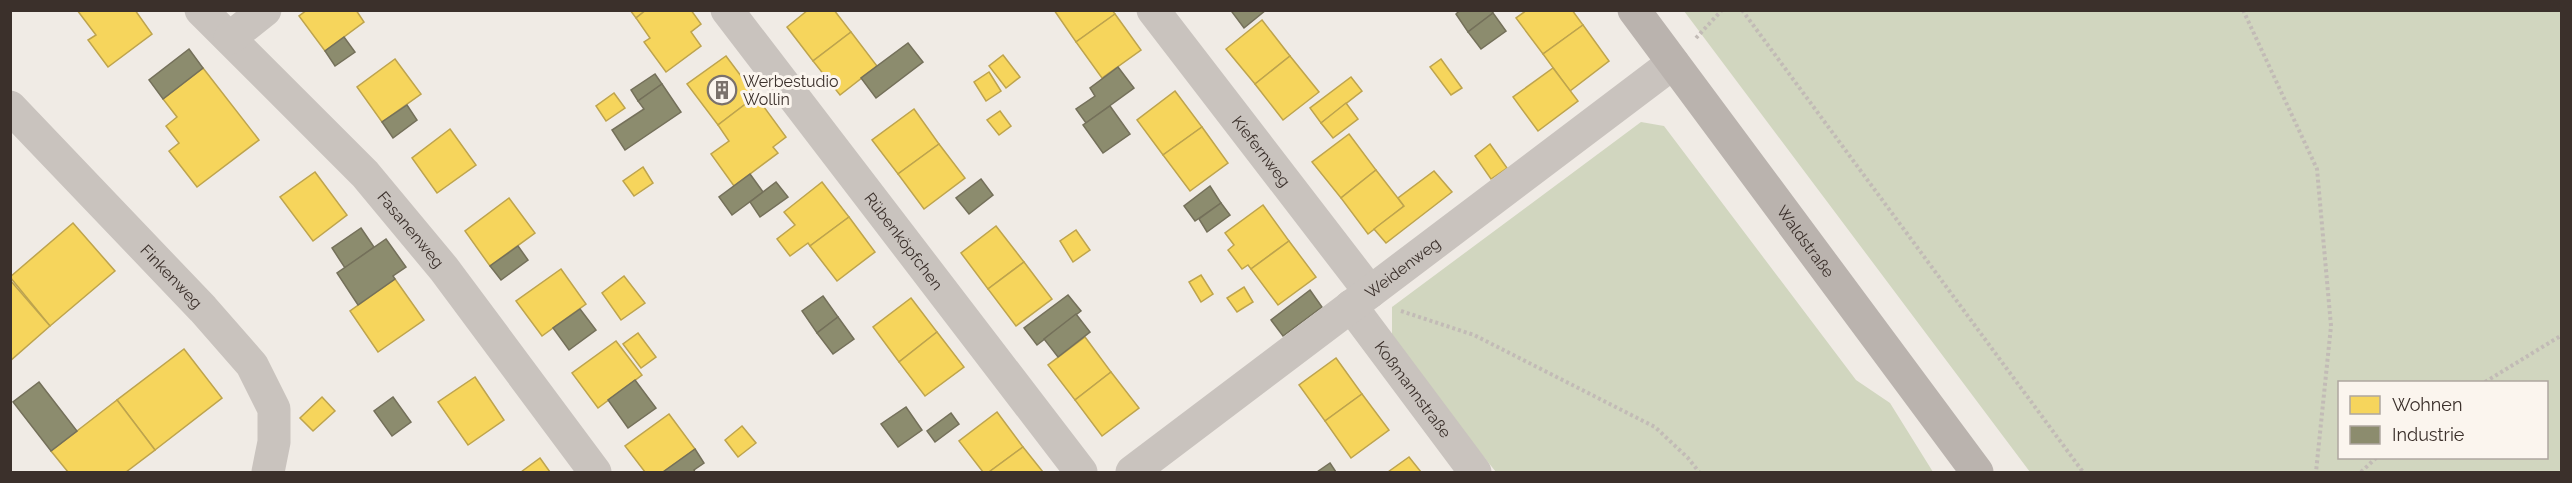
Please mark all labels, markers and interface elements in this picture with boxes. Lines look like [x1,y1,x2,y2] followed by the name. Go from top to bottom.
[743,72,839,109] place label: Werbestudio Wollin
[706,74,738,106] building icon: Werbestudio Wollin
[1228,112,1295,190] street label: Kiefernweg
[374,187,448,271] street label: Fasanenweg
[861,189,947,293] street label: Rübenköpfchen
[1773,202,1839,281] street label: Waldstraße
[1361,233,1444,302] street label: Weidenweg
[137,240,206,312] street label: Finkenweg
[1371,337,1456,441] street label: Koßmannstraße
[2338,381,2548,459] legend
[2392,394,2462,415] text: Wohnen
[2392,424,2465,445] text: Industrie

